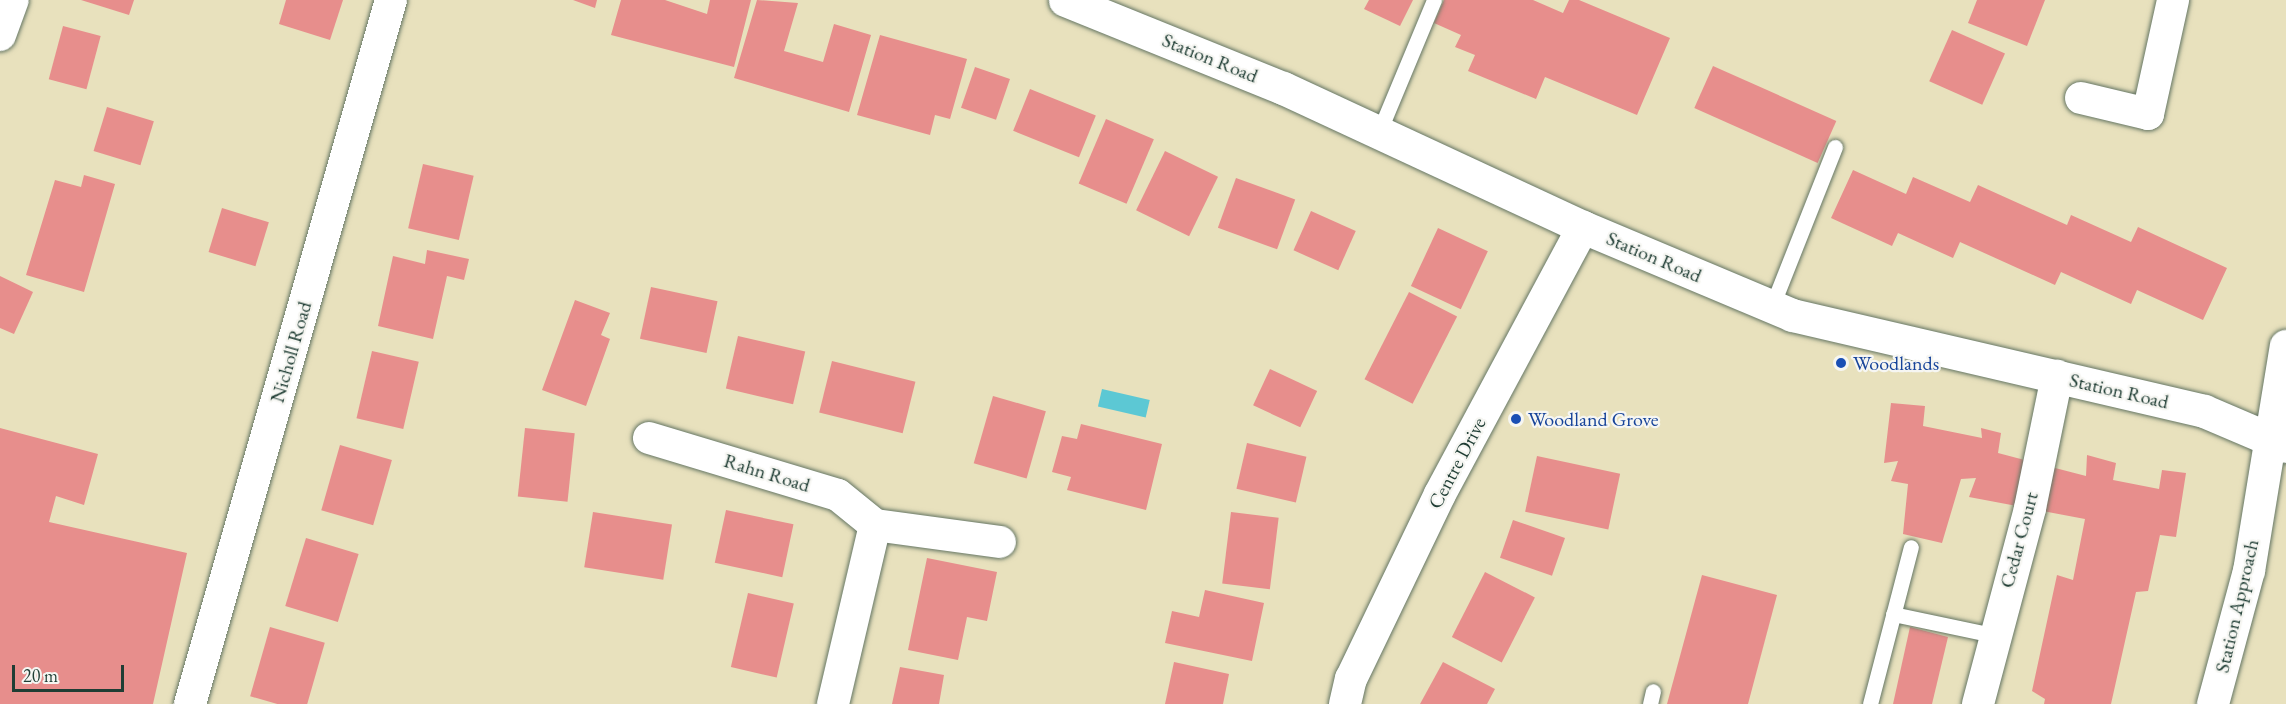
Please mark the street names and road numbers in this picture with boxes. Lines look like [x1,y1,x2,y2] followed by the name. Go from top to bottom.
[1159,28,1261,88] street label: Station Road
[1603,226,1705,288] street label: Station Road
[265,299,317,405] street label: Nicholl Road
[2067,368,2171,414] street label: Station Road
[1423,413,1491,513] street label: Centre Drive
[721,449,813,497] street label: Rahn Road
[1995,489,2043,591] street label: Cedar Court
[2210,537,2264,675] street label: Station Approach

